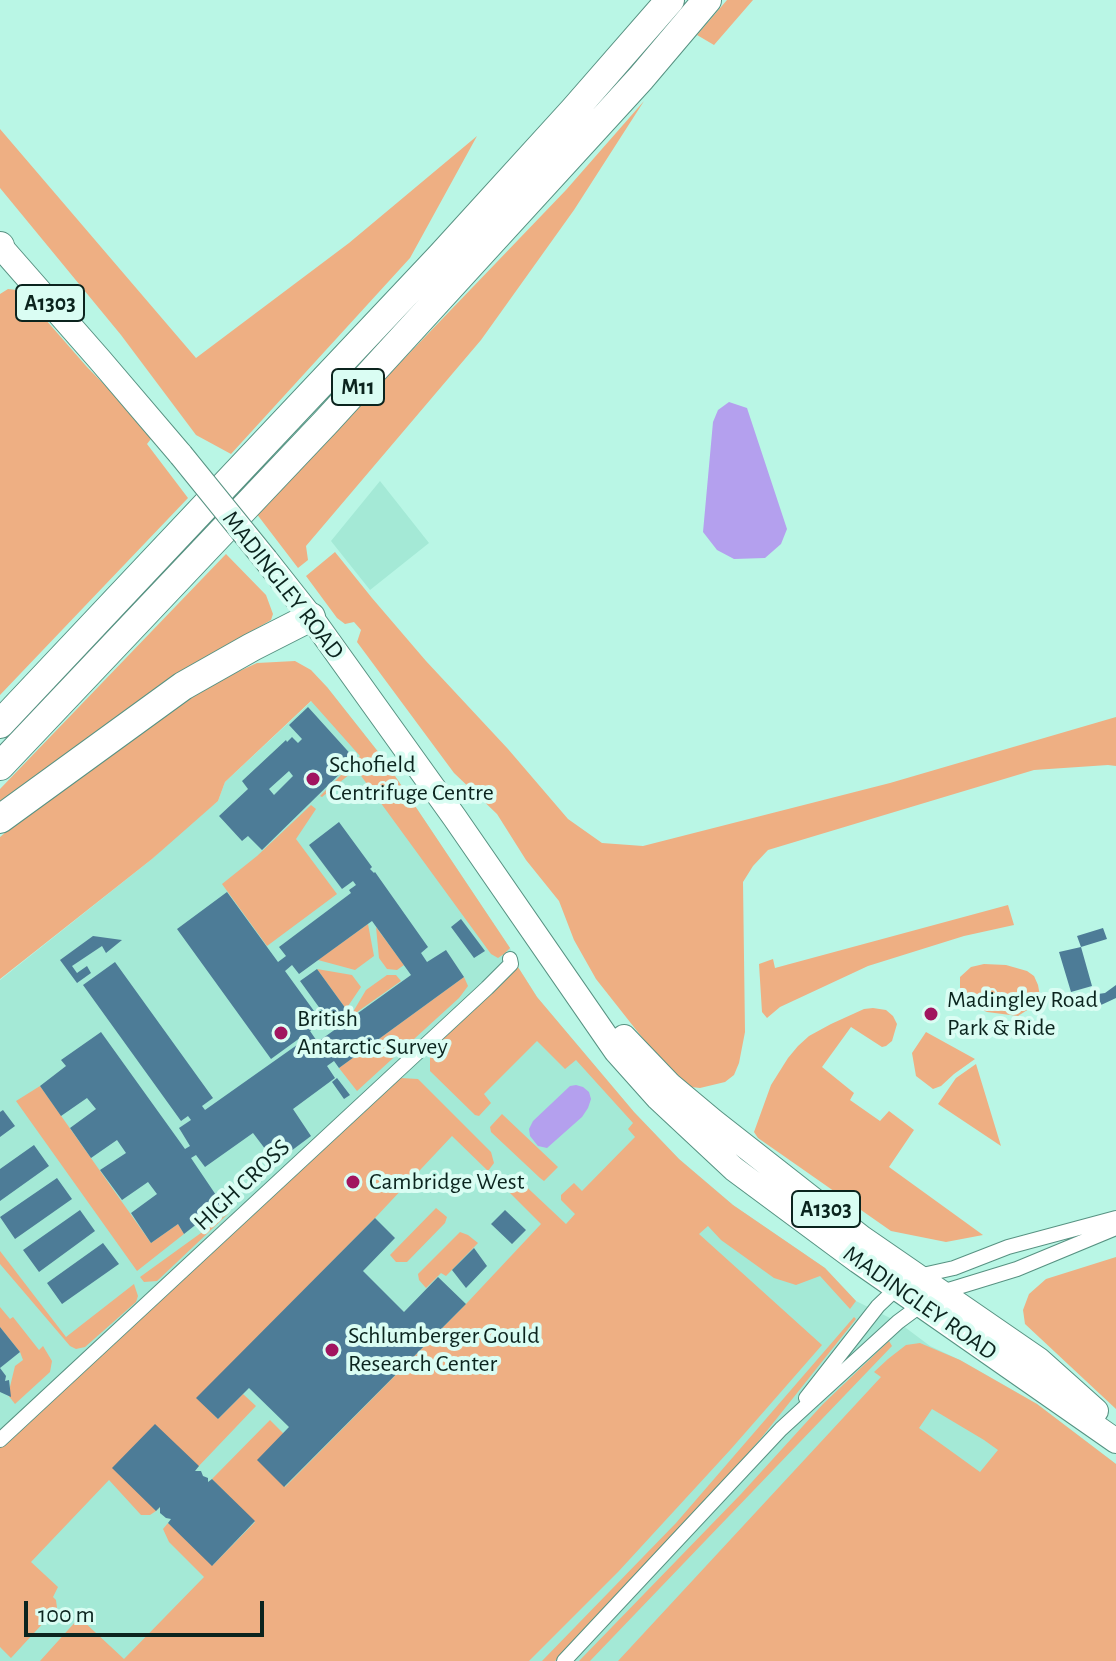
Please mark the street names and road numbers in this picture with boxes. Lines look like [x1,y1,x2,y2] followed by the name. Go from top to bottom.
[16,285,84,321] road number: A1303
[332,369,384,405] road number: M11
[216,505,350,665] street label: MADINGLEY ROAD
[188,1133,296,1237] street label: HIGH CROSS
[792,1191,860,1227] road number: A1303
[838,1239,1002,1367] street label: MADINGLEY ROAD

